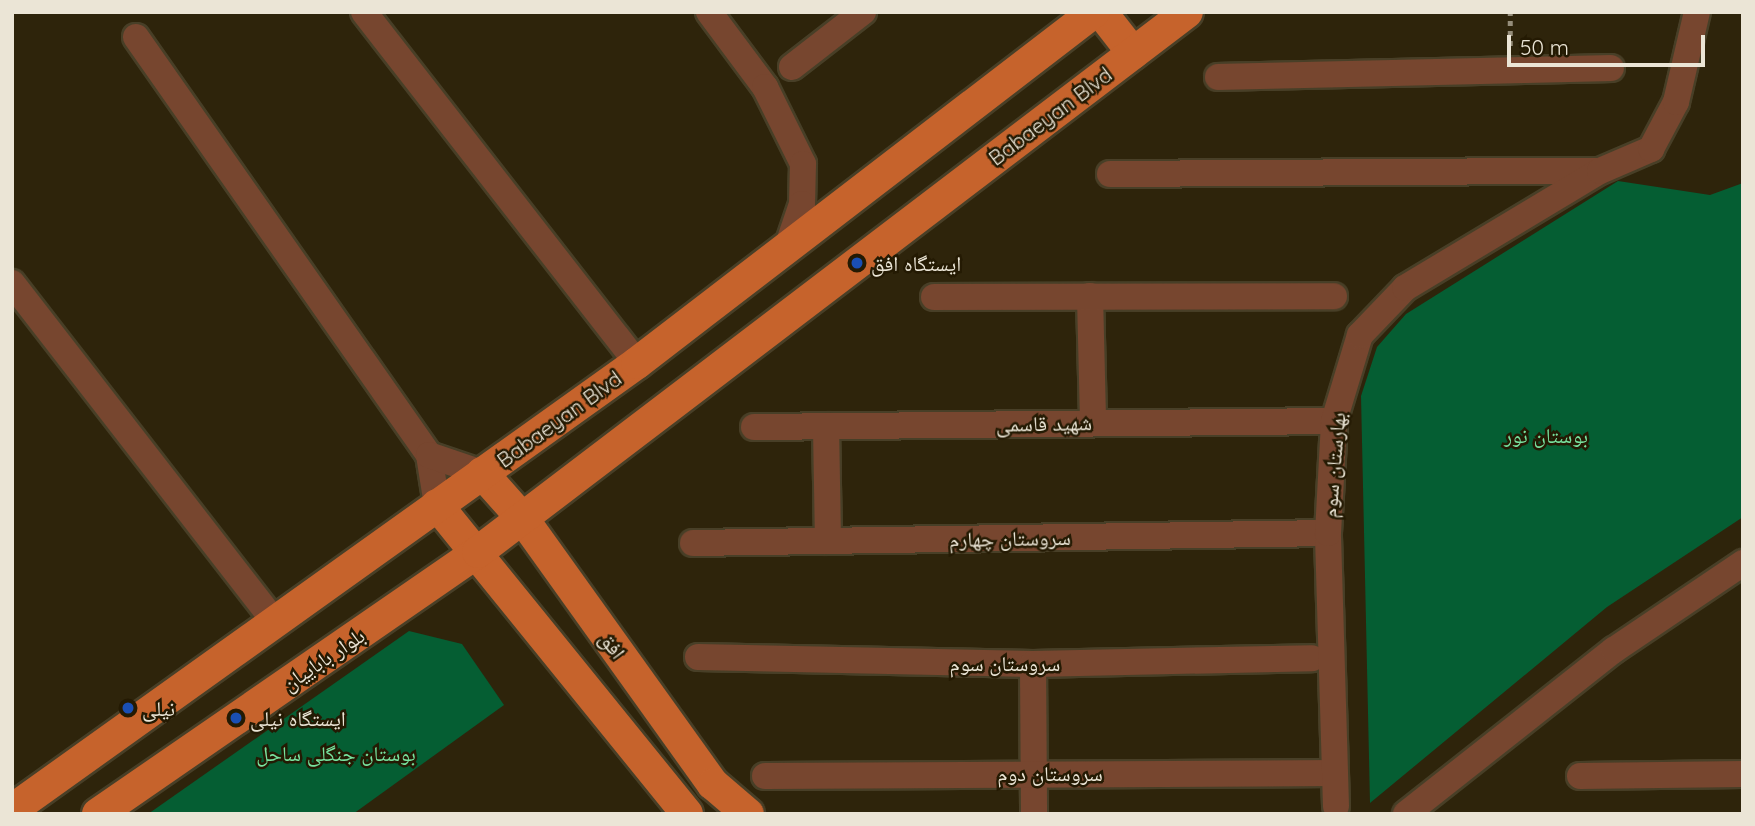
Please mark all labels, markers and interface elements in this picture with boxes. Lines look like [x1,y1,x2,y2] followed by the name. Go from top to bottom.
[1510,21,1708,65] scale bar
[1520,34,1569,60] text: 50 m
[983,61,1117,171] street label: Babaeyan Blvd
[871,250,961,276] place label: ایستگاه افق
[849,255,865,271] marker: ایستگاه افق
[492,365,626,473] street label: Babaeyan Blvd
[996,410,1092,436] street label: شهید قاسمی
[1316,411,1350,519] street label: بهارستان سوم
[1504,422,1588,448] park label: بوستان نور
[949,524,1071,552] street label: سروستان چهارم
[277,622,369,696] street label: بلوار باباییان
[595,627,631,663] street label: افق
[950,650,1060,676] street label: سروستان سوم
[142,695,175,721] place label: نیلی
[120,700,136,716] marker: نیلی
[250,705,346,731] place label: ایستگاه نیلی
[228,710,244,726] marker: ایستگاه نیلی
[256,740,416,766] park label: بوستان جنگلی ساحل
[997,760,1103,786] street label: سروستان دوم

